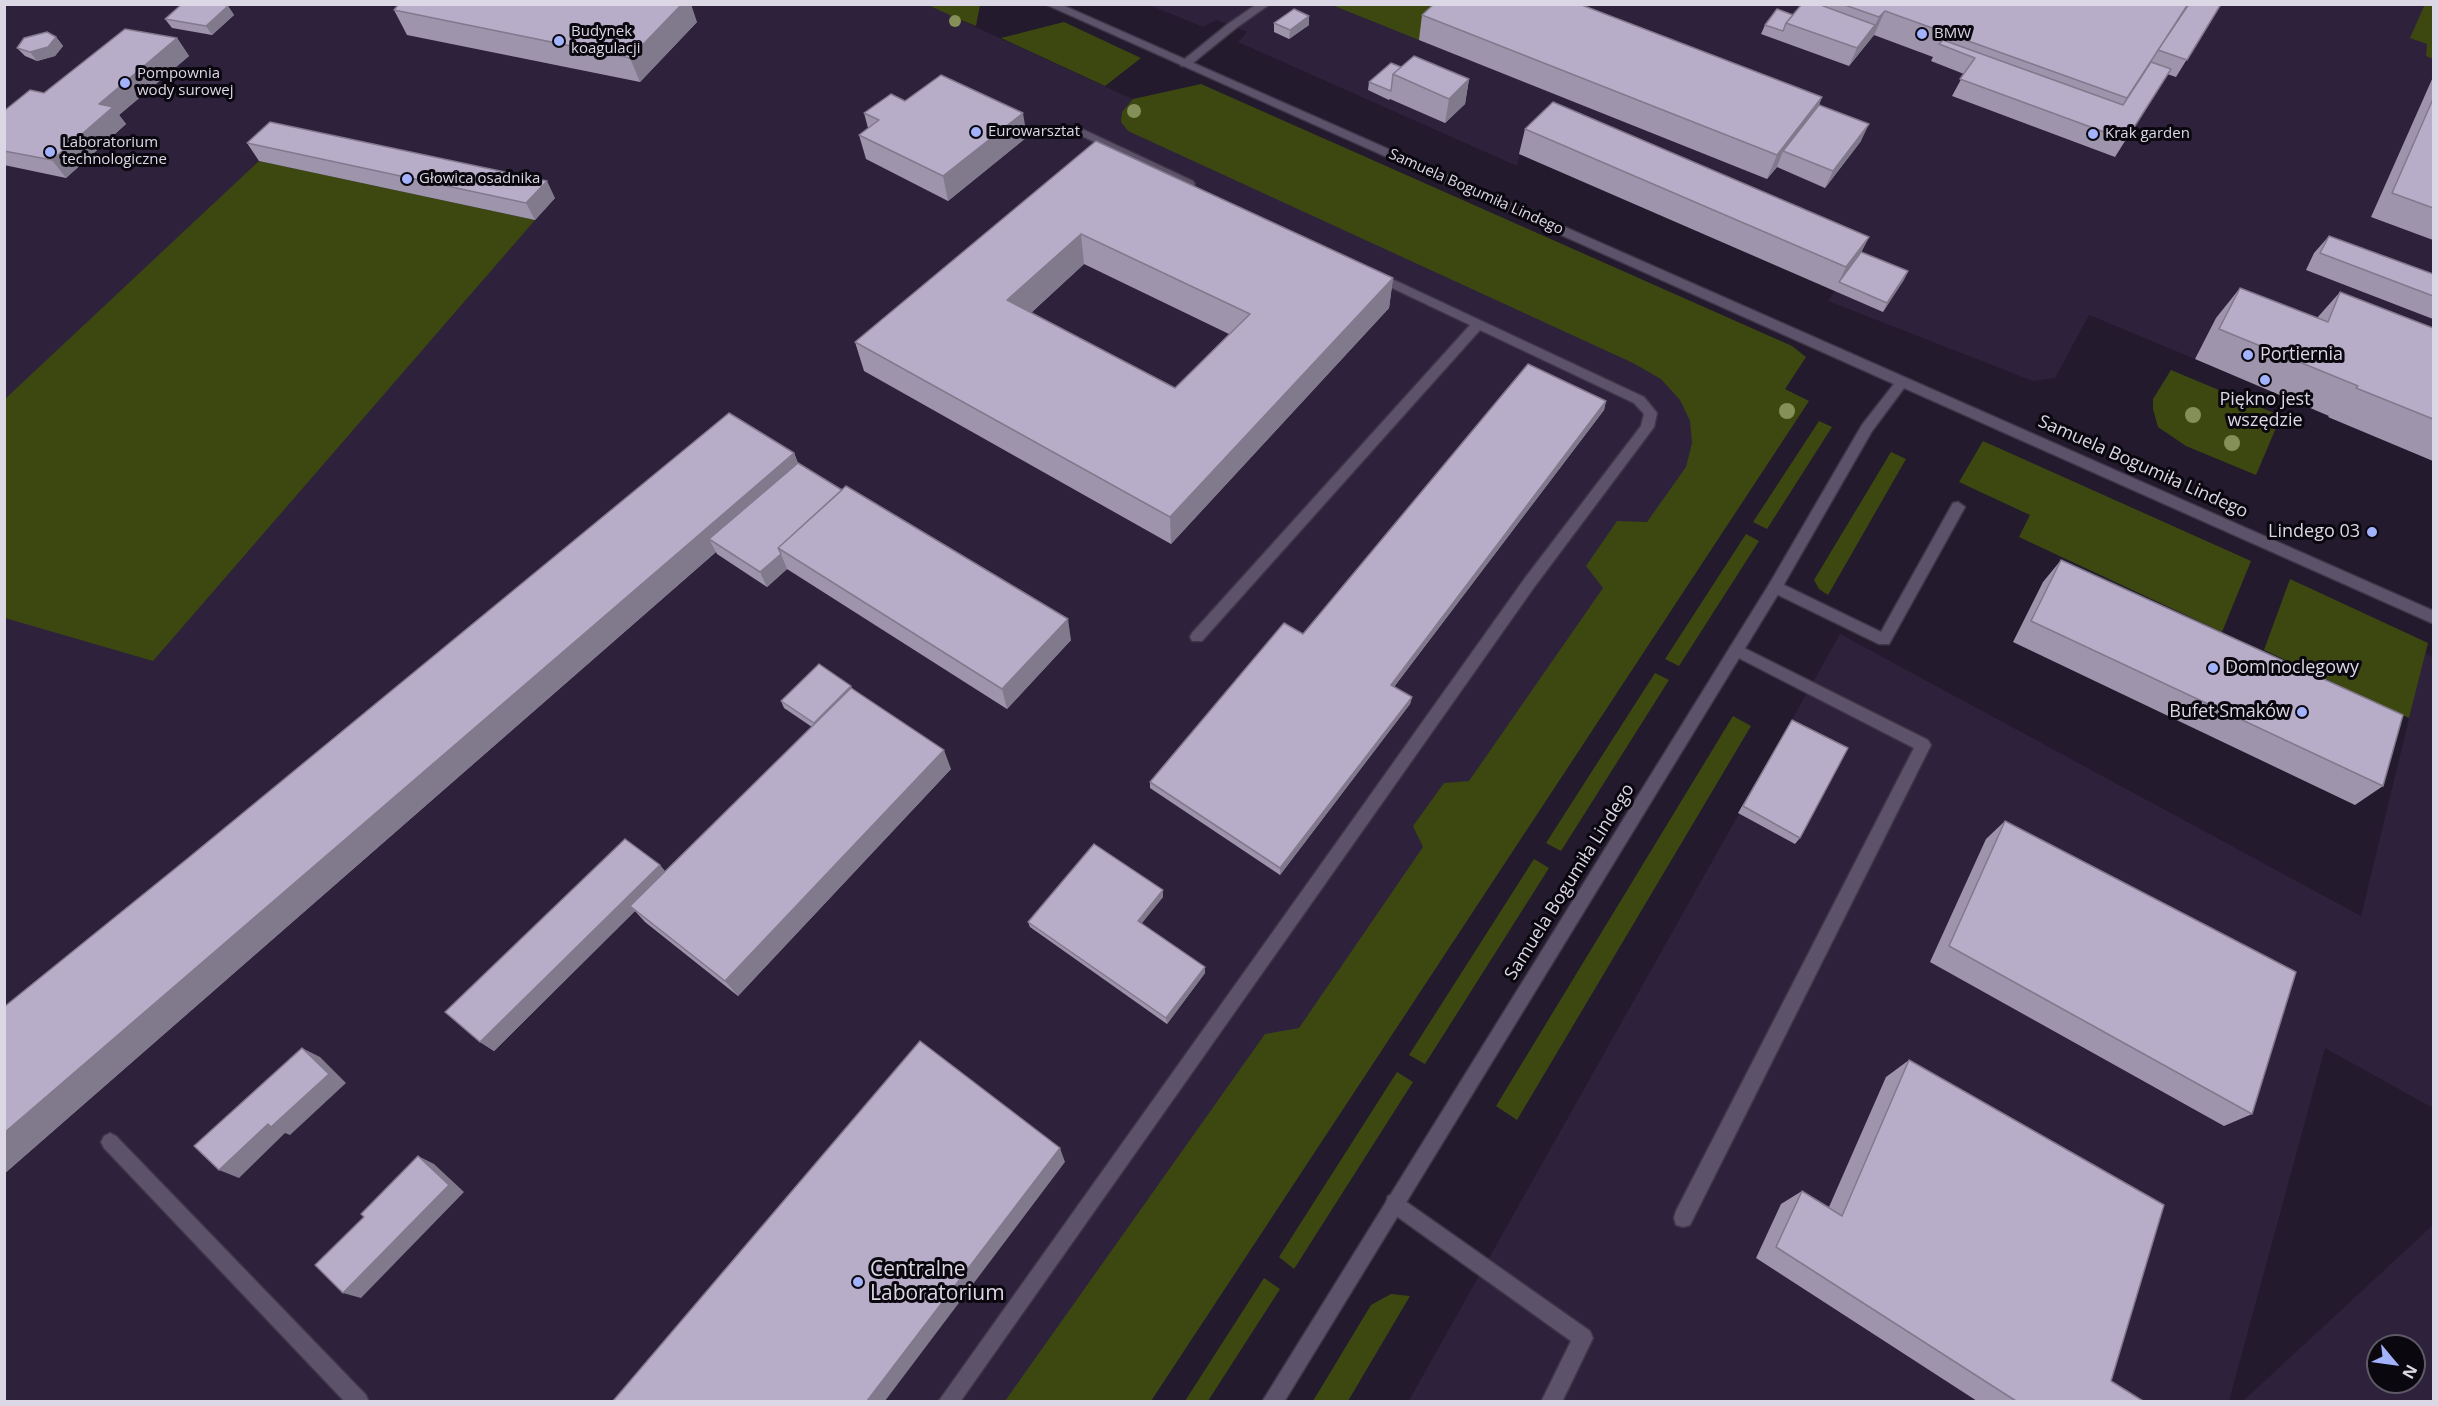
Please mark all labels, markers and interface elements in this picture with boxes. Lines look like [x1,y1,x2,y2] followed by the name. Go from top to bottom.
[571,23,640,58] place label: Budynek koagulacji
[1934,25,1971,43] place label: BMW
[1915,27,1929,41] marker: BMW
[552,34,566,48] marker: Budynek koagulacji
[137,65,234,100] place label: Pompownia wody surowej
[118,76,132,90] marker: Pompownia wody surowej
[988,123,1080,141] place label: Eurowarsztat
[969,125,983,139] marker: Eurowarsztat
[2105,125,2190,143] place label: Krak garden
[2086,127,2100,141] marker: Krak garden
[62,134,167,169] place label: Laboratorium technologiczne
[43,145,57,159] marker: Laboratorium technologiczne
[1386,145,1566,239] street label: Samuela Bogumiła Lindego
[419,170,540,188] place label: Głowica osadnika
[400,172,414,186] marker: Głowica osadnika
[2260,344,2343,366] place label: Portiernia
[2241,348,2255,362] marker: Portiernia
[2258,373,2272,387] marker: Piękno jest wszędzie
[2219,389,2311,432] place label: Piękno jest wszędzie
[2035,411,2251,523] street label: Samuela Bogumiła Lindego
[2268,521,2360,543] place label: Lindego 03
[2365,525,2379,539] marker: Lindego 03
[2225,657,2359,679] place label: Dom noclegowy
[2206,661,2220,675] marker: Dom noclegowy
[2169,701,2290,723] place label: Bufet Smaków
[2295,705,2309,719] marker: Bufet Smaków
[1501,780,1639,984] street label: Samuela Bogumiła Lindego
[870,1257,1005,1307] place label: Centralne Laboratorium
[851,1275,865,1289] marker: Centralne Laboratorium
[2366,1334,2426,1394] north arrow
[2397,1361,2423,1383] text: N

